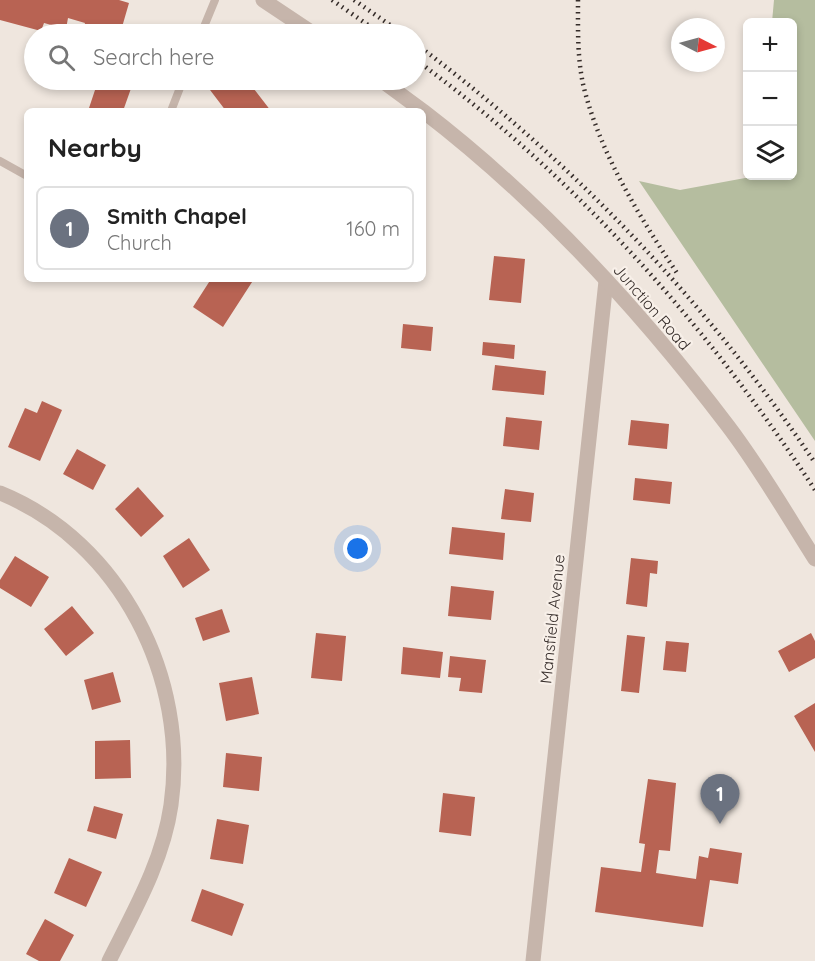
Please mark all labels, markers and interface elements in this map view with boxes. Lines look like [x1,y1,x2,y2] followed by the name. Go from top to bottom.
[671,18,725,72] north arrow
[743,18,797,180] map controls
[743,18,797,72] button: +
[24,24,426,90] search box
[45,41,78,74] icon: search
[93,43,214,71] text: Search here
[743,72,797,126] button: −
[743,126,797,180] button: layers
[48,131,142,164] text: Nearby
[107,202,247,230] text: Smith Chapel
[66,216,73,241] text: 1
[346,216,400,241] text: 160 m
[107,230,172,255] text: Church
[609,260,695,354] street label: Junction Road
[343,534,372,563] your location
[535,553,569,685] street label: Mansfield Avenue
[700,774,740,824] pin: 1

